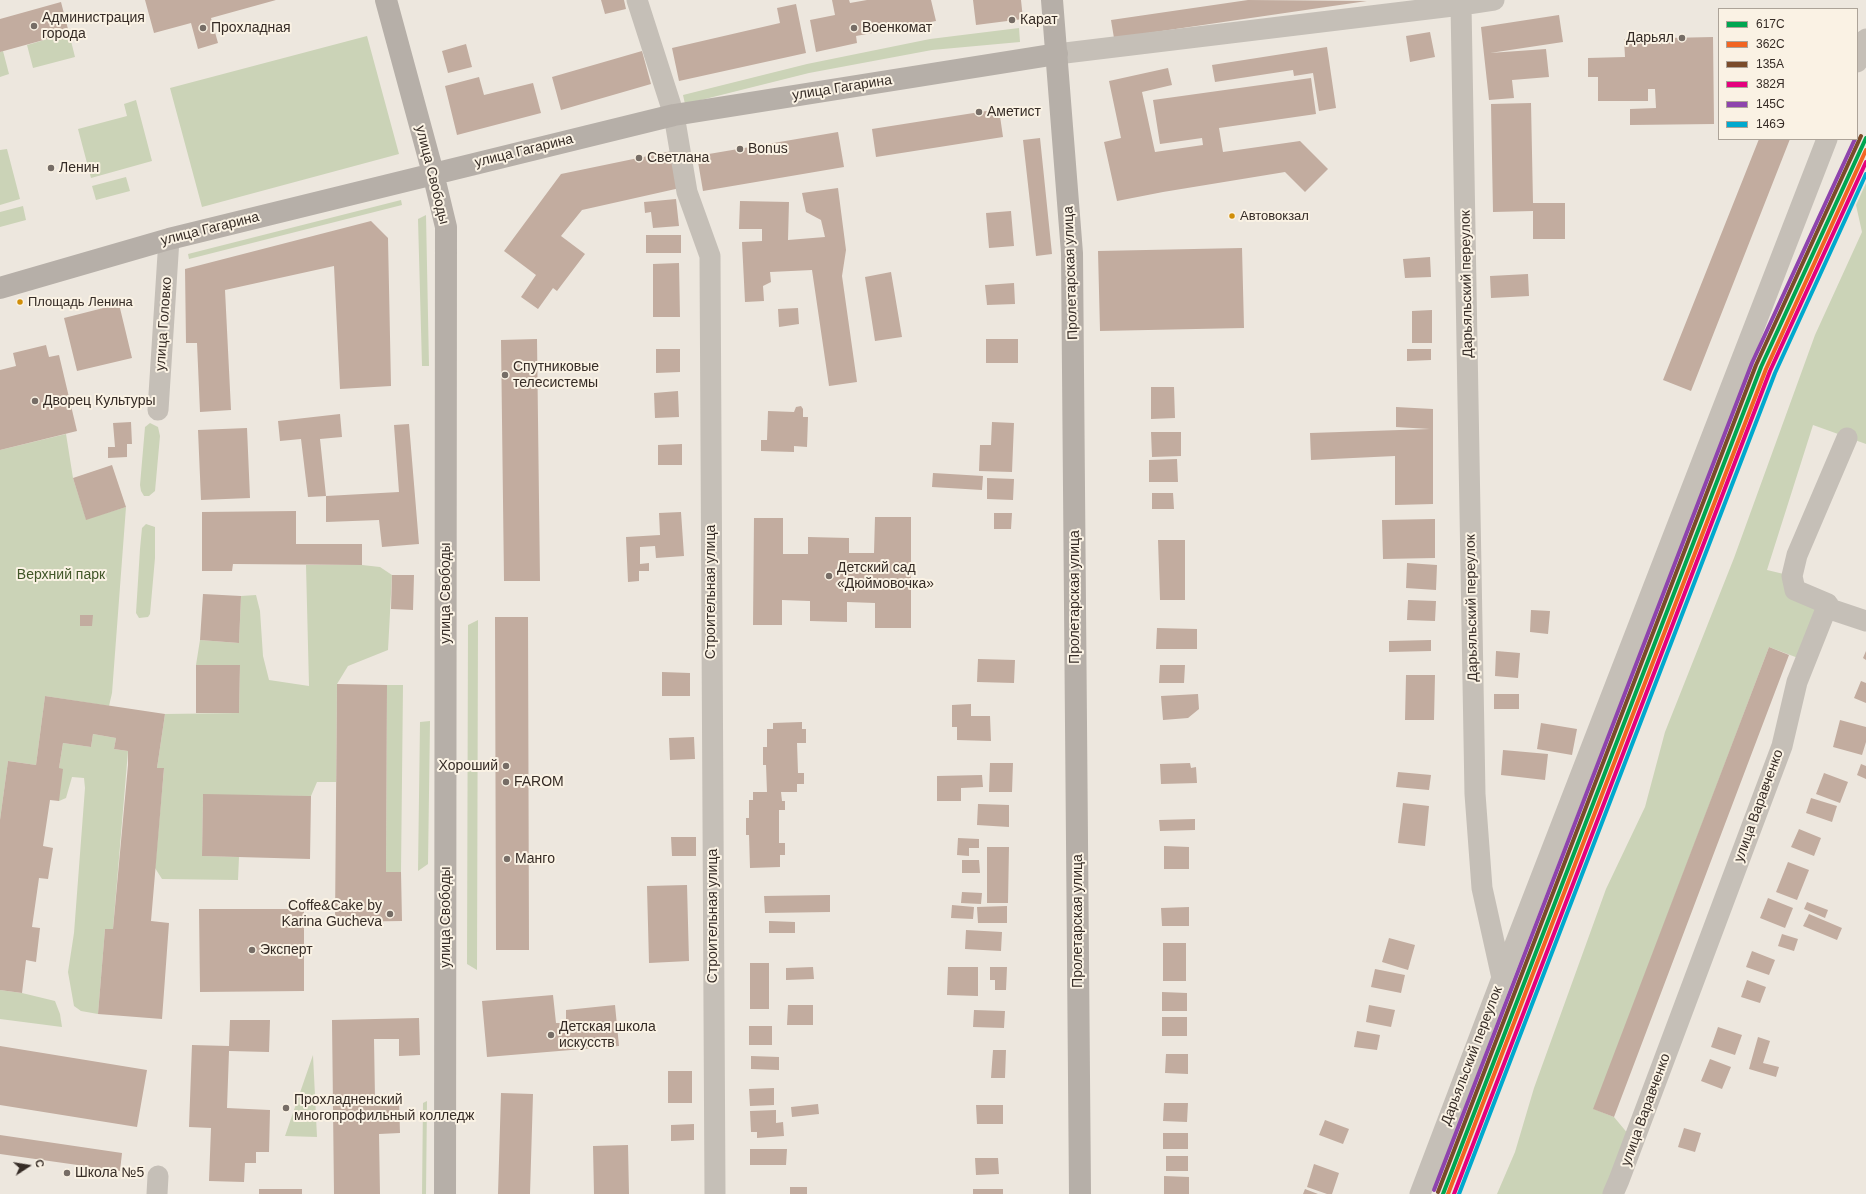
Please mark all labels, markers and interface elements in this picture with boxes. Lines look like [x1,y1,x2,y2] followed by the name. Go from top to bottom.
[1718,8,1858,140] legend
[42,10,145,42] place label: Администрация города
[1020,12,1058,28] place label: Карат
[1007,15,1017,25] marker: Карат
[1756,17,1785,31] text: 617C
[211,20,291,36] place label: Прохладная
[862,20,932,36] place label: Военкомат
[29,21,39,31] marker: Администрация города
[198,23,208,33] marker: Прохладная
[849,23,859,33] marker: Военкомат
[1626,30,1674,46] place label: Дарьял
[1677,33,1687,43] marker: Дарьял
[1756,37,1785,51] text: 362С
[1756,57,1784,71] text: 135А
[791,72,893,104] street label: улица Гагарина
[1756,77,1785,91] text: 382Я
[1756,97,1785,111] text: 145С
[987,104,1041,120] place label: Аметист
[974,107,984,117] marker: Аметист
[1756,117,1785,131] text: 146Э
[412,124,452,226] street label: улица Свободы
[473,131,575,171] street label: улица Гагарина
[748,141,788,157] place label: Bonus
[735,144,745,154] marker: Bonus
[647,150,709,166] place label: Светлана
[634,153,644,163] marker: Светлана
[59,160,99,176] place label: Ленин
[46,163,56,173] marker: Ленин
[1060,206,1082,340] street label: Пролетарская улица
[1240,208,1309,224] place label: Автовокзал
[159,209,261,249] street label: улица Гагарина
[1457,210,1477,358] street label: Дарьяльский переулок
[1227,211,1237,221] marker: Автовокзал
[152,276,176,372] street label: улица Головко
[28,294,133,310] place label: Площадь Ленина
[15,297,25,307] marker: Площадь Ленина
[513,359,599,392] place label: Спутниковые телесистемы
[500,370,510,380] marker: Спутниковые телесистемы
[43,393,156,409] place label: Дворец Культуры
[30,396,40,406] marker: Дворец Культуры
[703,525,719,659] street label: Строительная улица
[1067,530,1083,664] street label: Пролетарская улица
[1462,534,1482,682] street label: Дарьяльский переулок
[438,542,454,644] street label: улица Свободы
[837,560,934,592] place label: Детский сад «Дюймовочка»
[17,567,105,583] park label: Верхний парк
[824,571,834,581] marker: Детский сад «Дюймовочка»
[1731,747,1787,865] street label: улица Варавченко
[439,758,498,774] place label: Хороший
[501,761,511,771] marker: Хороший
[514,774,564,790] place label: FAROM
[501,777,511,787] marker: FAROM
[705,849,721,983] street label: Строительная улица
[515,851,555,867] place label: Манго
[502,854,512,864] marker: Манго
[1070,854,1086,988] street label: Пролетарская улица
[438,866,454,968] street label: улица Свободы
[282,898,382,930] place label: Coffe&Cake by Karina Gucheva
[385,909,395,919] marker: Coffe&Cake by Karina Gucheva
[260,942,313,958] place label: Эксперт
[247,945,257,955] marker: Эксперт
[1438,984,1506,1128] street label: Дарьяльский переулок
[559,1019,656,1052] place label: Детская школа искусств
[546,1030,556,1040] marker: Детская школа искусств
[1618,1051,1674,1169] street label: улица Варавченко
[294,1092,474,1124] place label: Прохладненский многопрофильный колледж
[281,1103,291,1113] marker: Прохладненский многопрофильный колледж
[8,1146,48,1186] north arrow
[33,1158,46,1169] text: С
[75,1165,144,1181] place label: Школа №5
[62,1168,72,1178] marker: Школа №5

